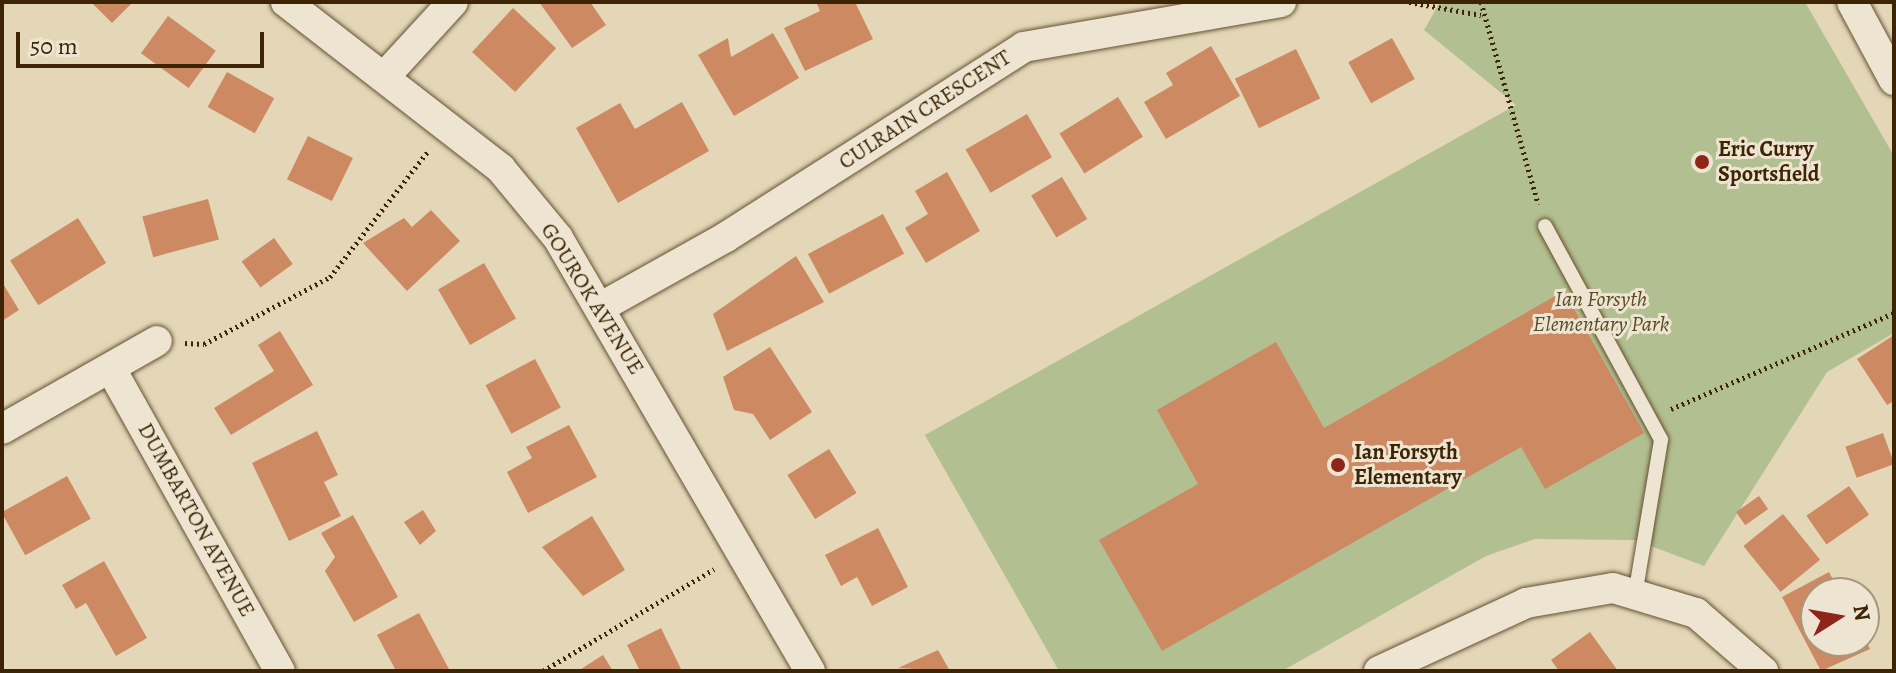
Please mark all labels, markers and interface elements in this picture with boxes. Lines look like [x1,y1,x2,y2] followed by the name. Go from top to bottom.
[20,16,268,66] scale bar
[30,30,78,62] text: 50 m
[834,44,1016,176] street label: CULRAIN CRESCENT
[1718,136,1820,188] place label: Eric Curry Sportsfield
[1693,153,1711,171] marker: Eric Curry Sportsfield
[535,218,649,380] street label: GOUROK AVENUE
[1533,286,1669,338] park label: Ian Forsyth Elementary Park
[132,418,260,622] street label: DUMBARTON AVENUE
[1354,439,1462,490] place label: Ian Forsyth Elementary
[1329,456,1347,474] marker: Ian Forsyth Elementary
[1800,577,1880,657] north arrow
[1845,602,1878,624] text: N

